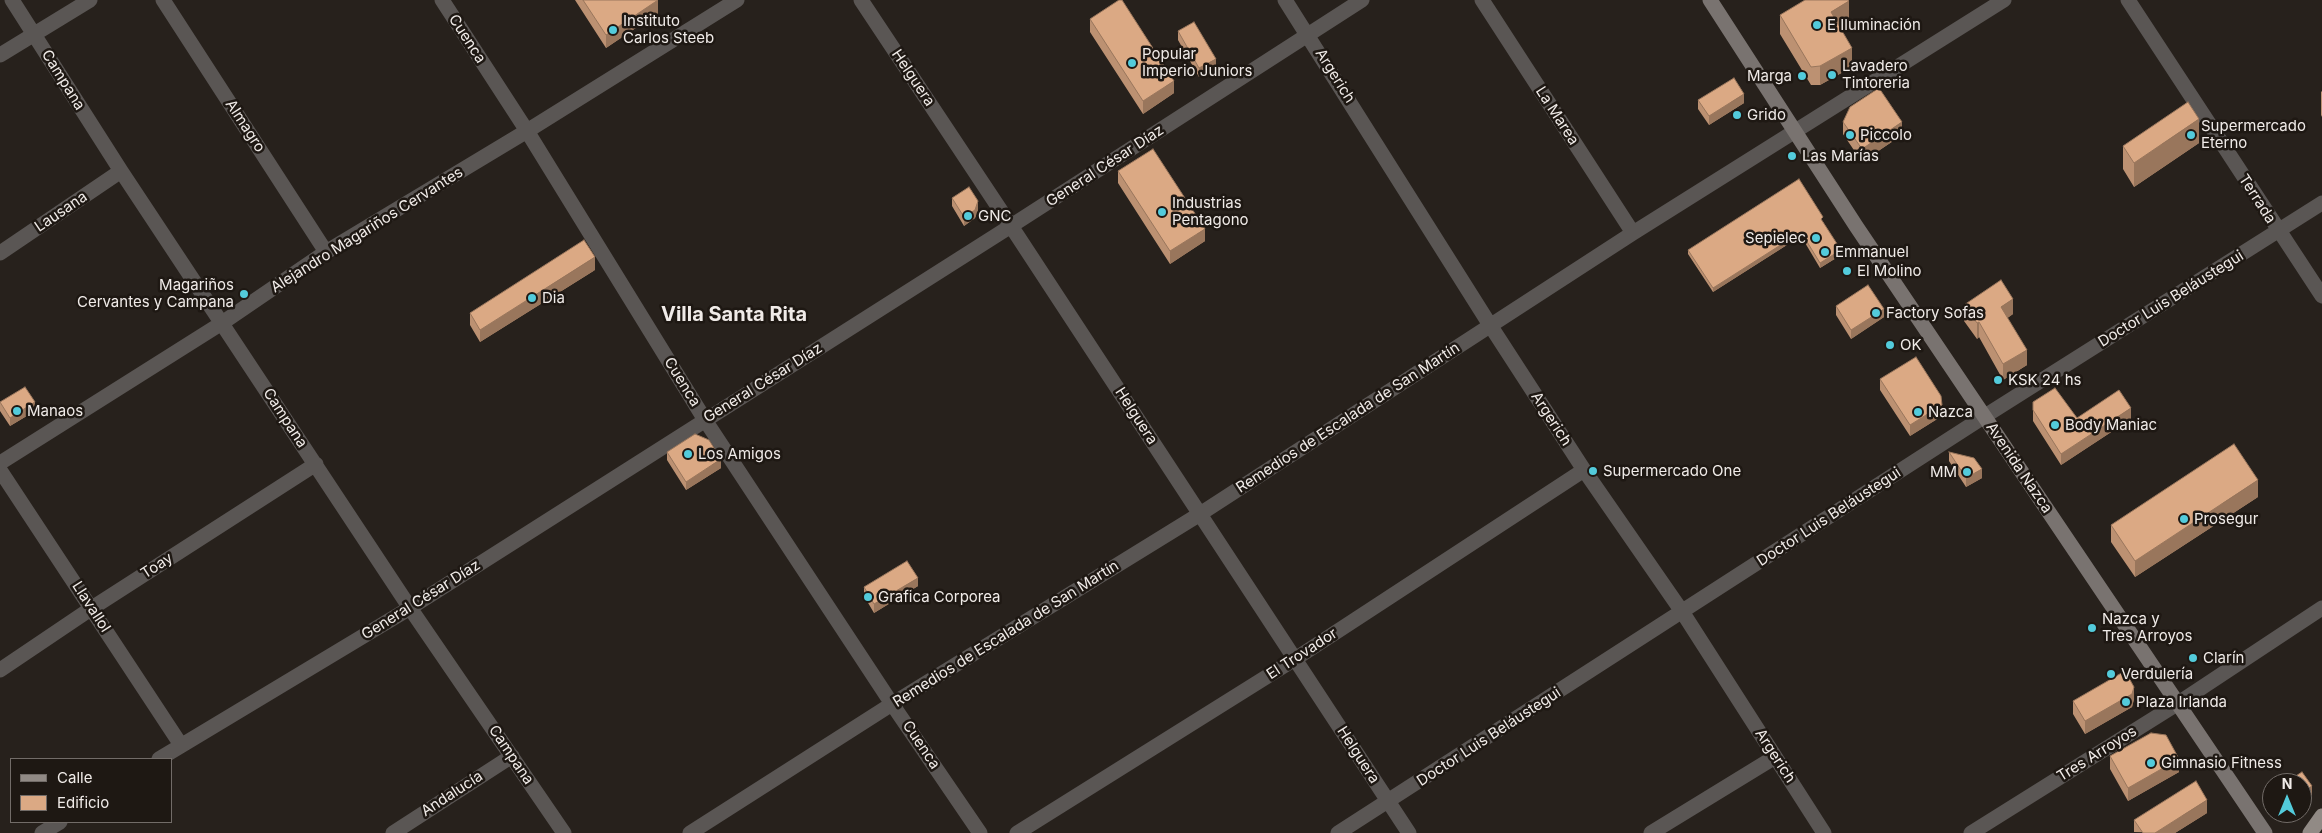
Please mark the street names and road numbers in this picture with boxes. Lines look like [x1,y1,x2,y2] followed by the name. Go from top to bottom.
[445,11,489,67] street label: Cuenca
[888,46,938,110] street label: Helguera
[1311,46,1359,106] street label: Argerich
[37,47,89,113] street label: Campana
[1532,84,1582,148] street label: La Marea
[221,96,269,156] street label: Almagro
[1043,121,1167,211] street label: General César Díaz
[268,163,466,297] street label: Alejandro Magariños Cervantes
[2235,171,2279,227] street label: Terrada
[31,188,91,236] street label: Lausana
[2095,247,2247,351] street label: Doctor Luis Beláustegui
[700,339,826,427] street label: General César Díaz
[1233,339,1463,497] street label: Remedios de Escalada de San Martín
[660,354,704,410] street label: Cuenca
[1111,384,1161,448] street label: Helguera
[259,385,311,451] street label: Campana
[1527,389,1575,449] street label: Argerich
[1982,419,2056,517] street label: Avenida Nazca
[1754,464,1904,570] street label: Doctor Luis Beláustegui
[138,549,176,583] street label: Toay
[358,556,484,644] street label: General César Díaz
[890,557,1122,711] street label: Remedios de Escalada de San Martín
[68,578,114,636] street label: Llavallol
[1263,625,1341,683] street label: El Trovador
[1414,684,1564,790] street label: Doctor Luis Beláustegui
[898,717,944,773] street label: Cuenca
[485,722,537,788] street label: Campana
[2054,722,2140,786] street label: Tres Arroyos
[1333,723,1383,787] street label: Helguera
[1751,726,1799,786] street label: Argerich
[418,767,486,821] street label: Andalucía

